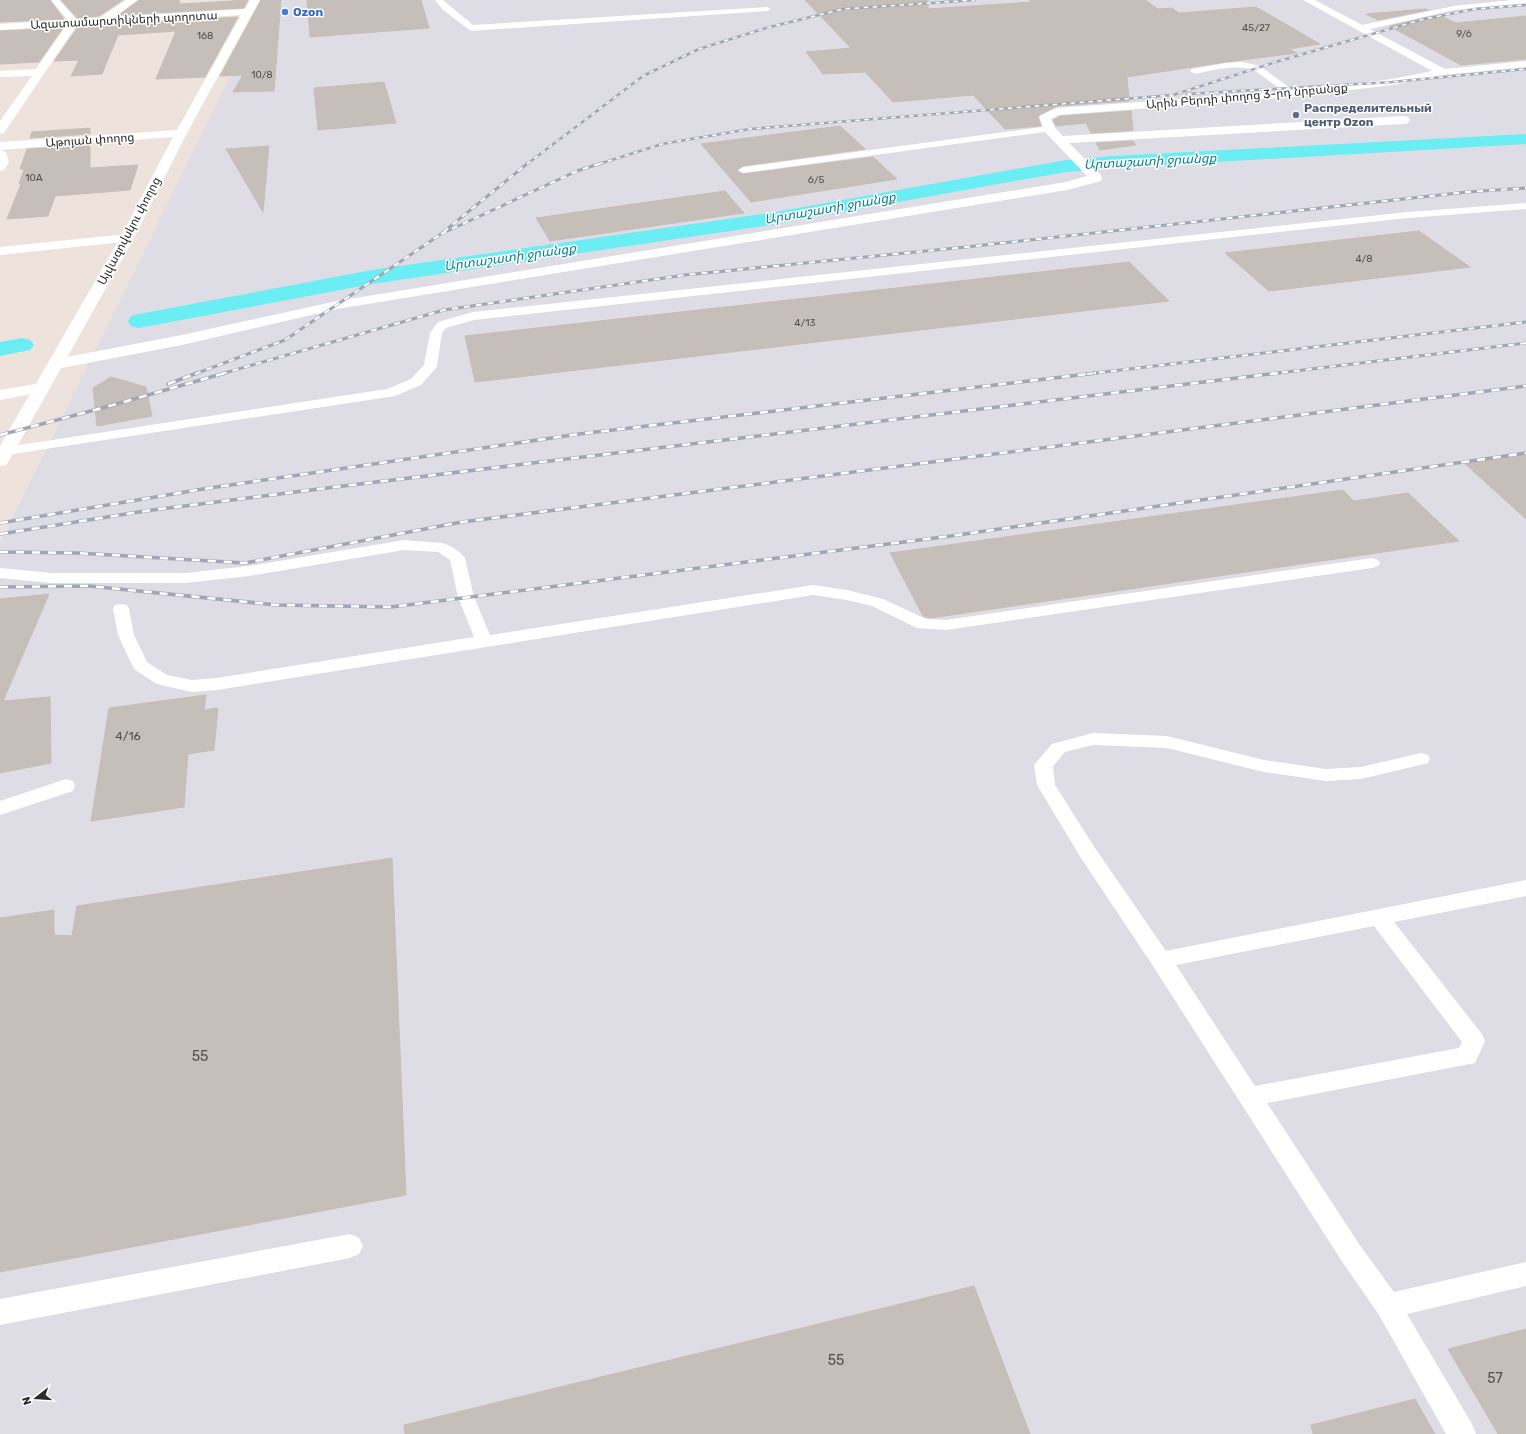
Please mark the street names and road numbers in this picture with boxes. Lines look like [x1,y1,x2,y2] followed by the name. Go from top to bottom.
[30,8,218,32] street label: Ազատամարտիկների պողոտա
[1146,80,1348,112] street label: Արին Բերդի փողոց 3-րդ նրբանցք
[45,130,135,150] street label: Աթոյան փողոց
[95,175,163,287] street label: Այվազովսկու փողոց

